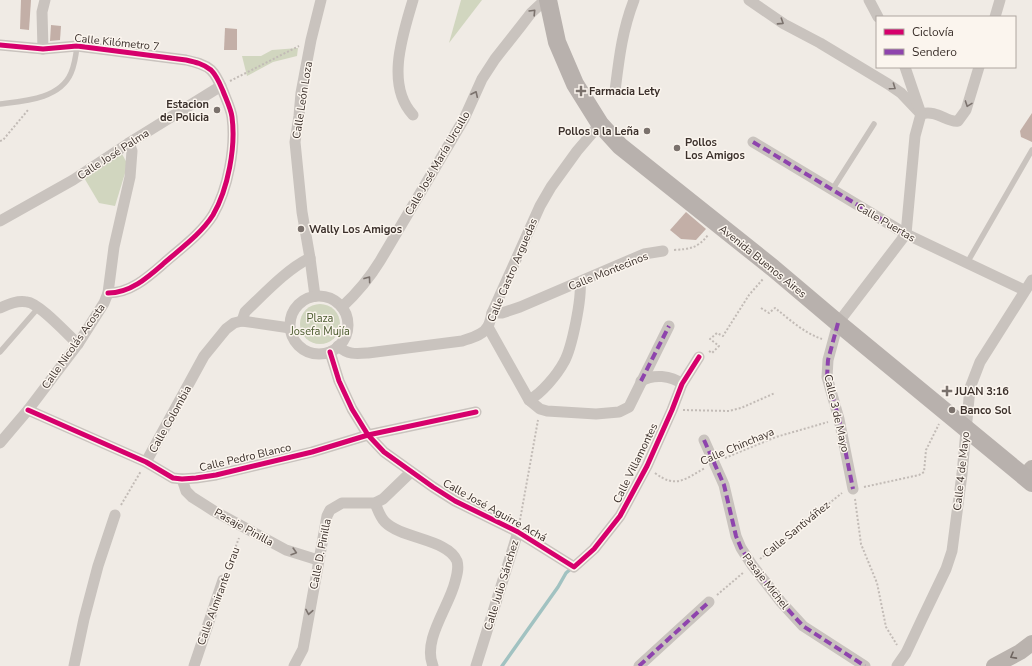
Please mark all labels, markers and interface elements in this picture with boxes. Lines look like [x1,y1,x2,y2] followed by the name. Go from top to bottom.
[528,9,536,17] one-way arrow
[876,16,1016,68] legend
[777,17,784,25] one-way arrow
[912,24,954,40] text: Ciclovía
[74,31,160,54] street label: Calle Kilómetro 7
[912,44,957,60] text: Sendero
[289,60,316,140] street label: Calle León Loza
[889,82,896,90] one-way arrow
[589,84,660,99] place label: Farmacia Lety
[576,86,586,96] marker: Farmacia Lety
[470,90,478,98] one-way arrow
[160,97,209,125] place label: Estacion de Policia
[964,101,973,108] one-way arrow
[212,105,222,115] marker: Estacion de Policia
[401,108,473,218] street label: Calle José María Urcullo
[558,124,639,139] place label: Pollos a la Leña
[74,125,152,183] street label: Calle José Palma
[642,126,652,136] marker: Pollos a la Leña
[685,135,745,163] place label: Pollos Los Amigos
[672,143,682,153] marker: Pollos Los Amigos
[853,199,918,246] street label: Calle Puertas
[484,216,541,324] street label: Calle Castro Arguedas
[716,221,810,301] street label: Avenida Buenos Aires
[309,222,402,237] place label: Wally Los Amigos
[296,224,306,234] marker: Wally Los Amigos
[566,249,650,294] street label: Calle Montecinos
[363,276,370,283] one-way arrow
[38,300,109,392] street label: Calle Nicolás Acosta
[289,311,350,339] park label: Plaza Josefa Mujía
[820,373,853,454] street label: Calle 3 de Mayo
[146,383,195,456] street label: Calle Colombia
[954,384,1009,399] place label: JUAN 3:16
[942,386,952,396] marker: JUAN 3:16
[960,403,1012,418] place label: Banco Sol
[947,405,957,415] marker: Banco Sol
[610,421,661,506] street label: Calle Villamontes
[698,424,777,469] street label: Calle Chinchaya
[950,431,973,511] street label: Calle 4 de Mayo
[198,440,293,475] street label: Calle Pedro Blanco
[440,476,550,545] street label: Calle José Aguirre Achá
[760,498,833,561] street label: Calle Santiváñez
[211,505,276,550] street label: Pasaje Pinilla
[306,517,335,591] street label: Calle D. Pinilla
[481,538,522,632] street label: Calle Julio Sánchez
[194,545,243,647] street label: Calle Almirante Grau
[290,547,297,556] one-way arrow
[739,550,793,613] street label: Pasaje Michel
[305,609,314,615] one-way arrow
[1010,651,1018,658] one-way arrow

